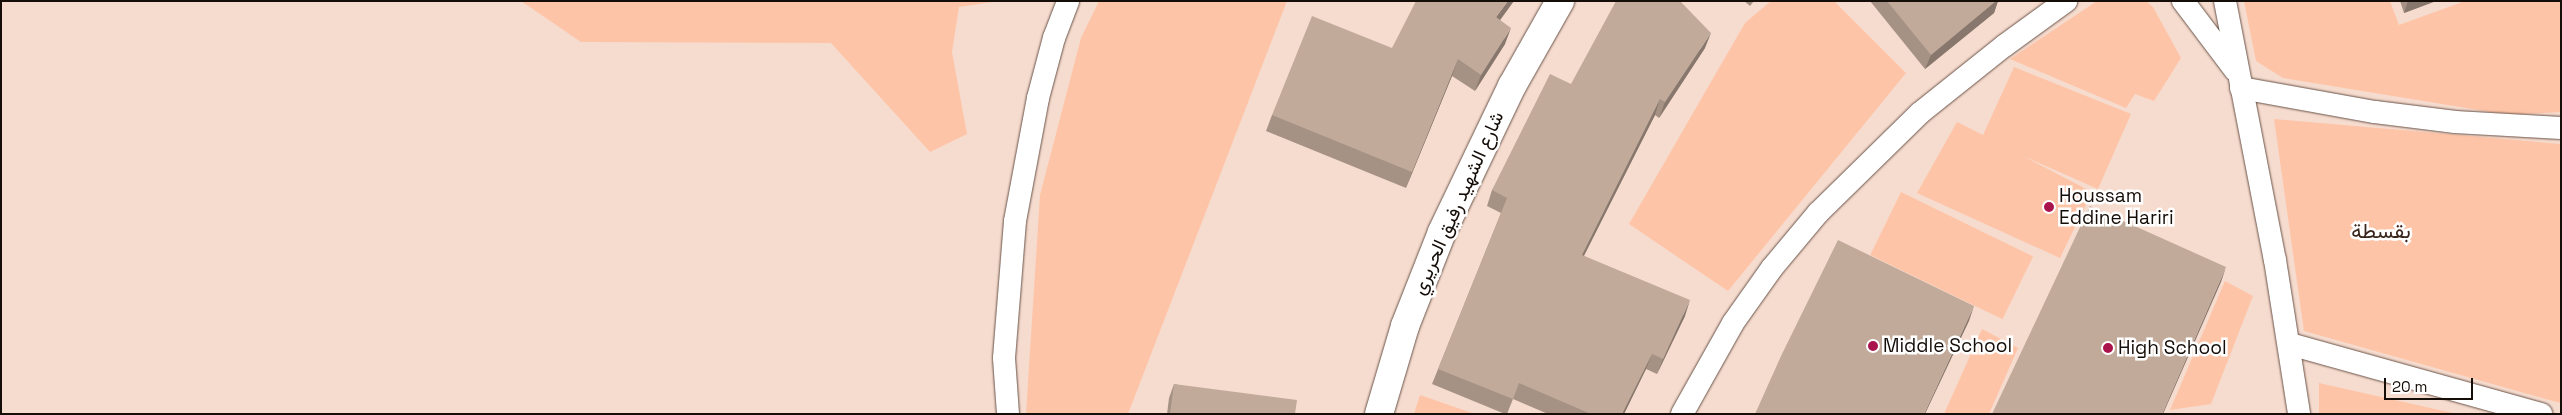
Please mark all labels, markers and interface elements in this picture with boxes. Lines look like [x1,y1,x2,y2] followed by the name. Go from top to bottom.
[1407,108,1509,298] street label: شارع الشهيد رفيق الحريري
[2059,185,2174,229] place label: Houssam Eddine Hariri
[2043,201,2055,213] marker: Houssam Eddine Hariri
[2351,218,2411,244] district label: بقسطة
[1883,335,2012,357] place label: Middle School
[2118,337,2227,359] place label: High School
[1867,340,1879,352] marker: Middle School
[2102,342,2114,354] marker: High School
[2387,368,2476,400] scale bar
[2392,377,2427,396] text: 20 m

